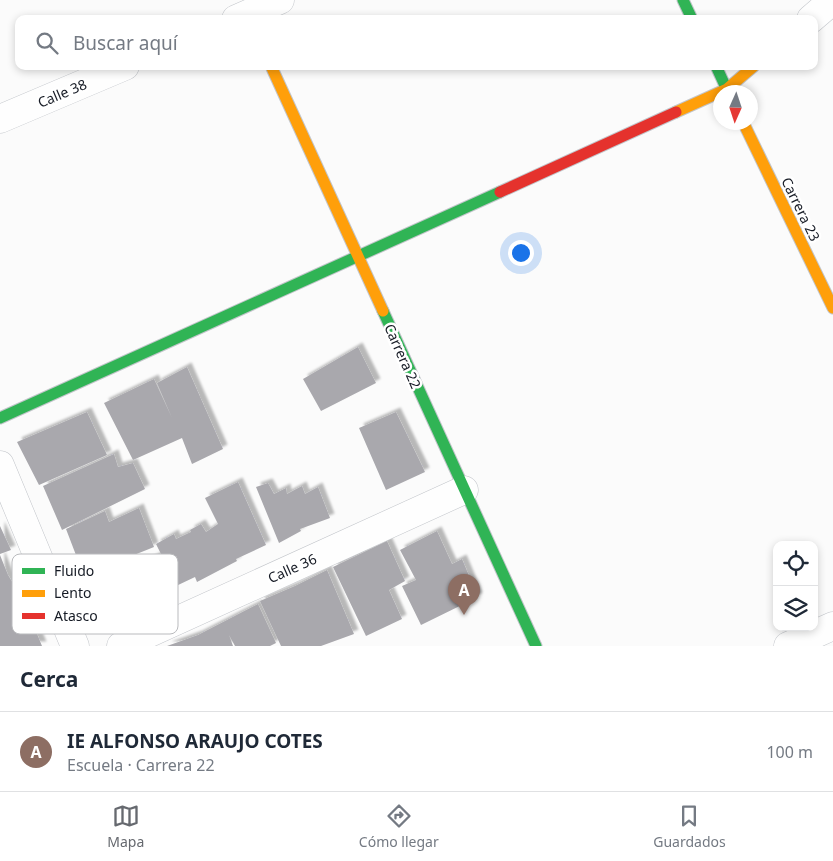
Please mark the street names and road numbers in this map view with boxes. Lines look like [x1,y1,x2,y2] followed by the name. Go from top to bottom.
[35,74,89,112] street label: Calle 38
[777,174,825,244] street label: Carrera 23
[380,321,426,391] street label: Carrera 22
[265,549,319,587] street label: Calle 36

